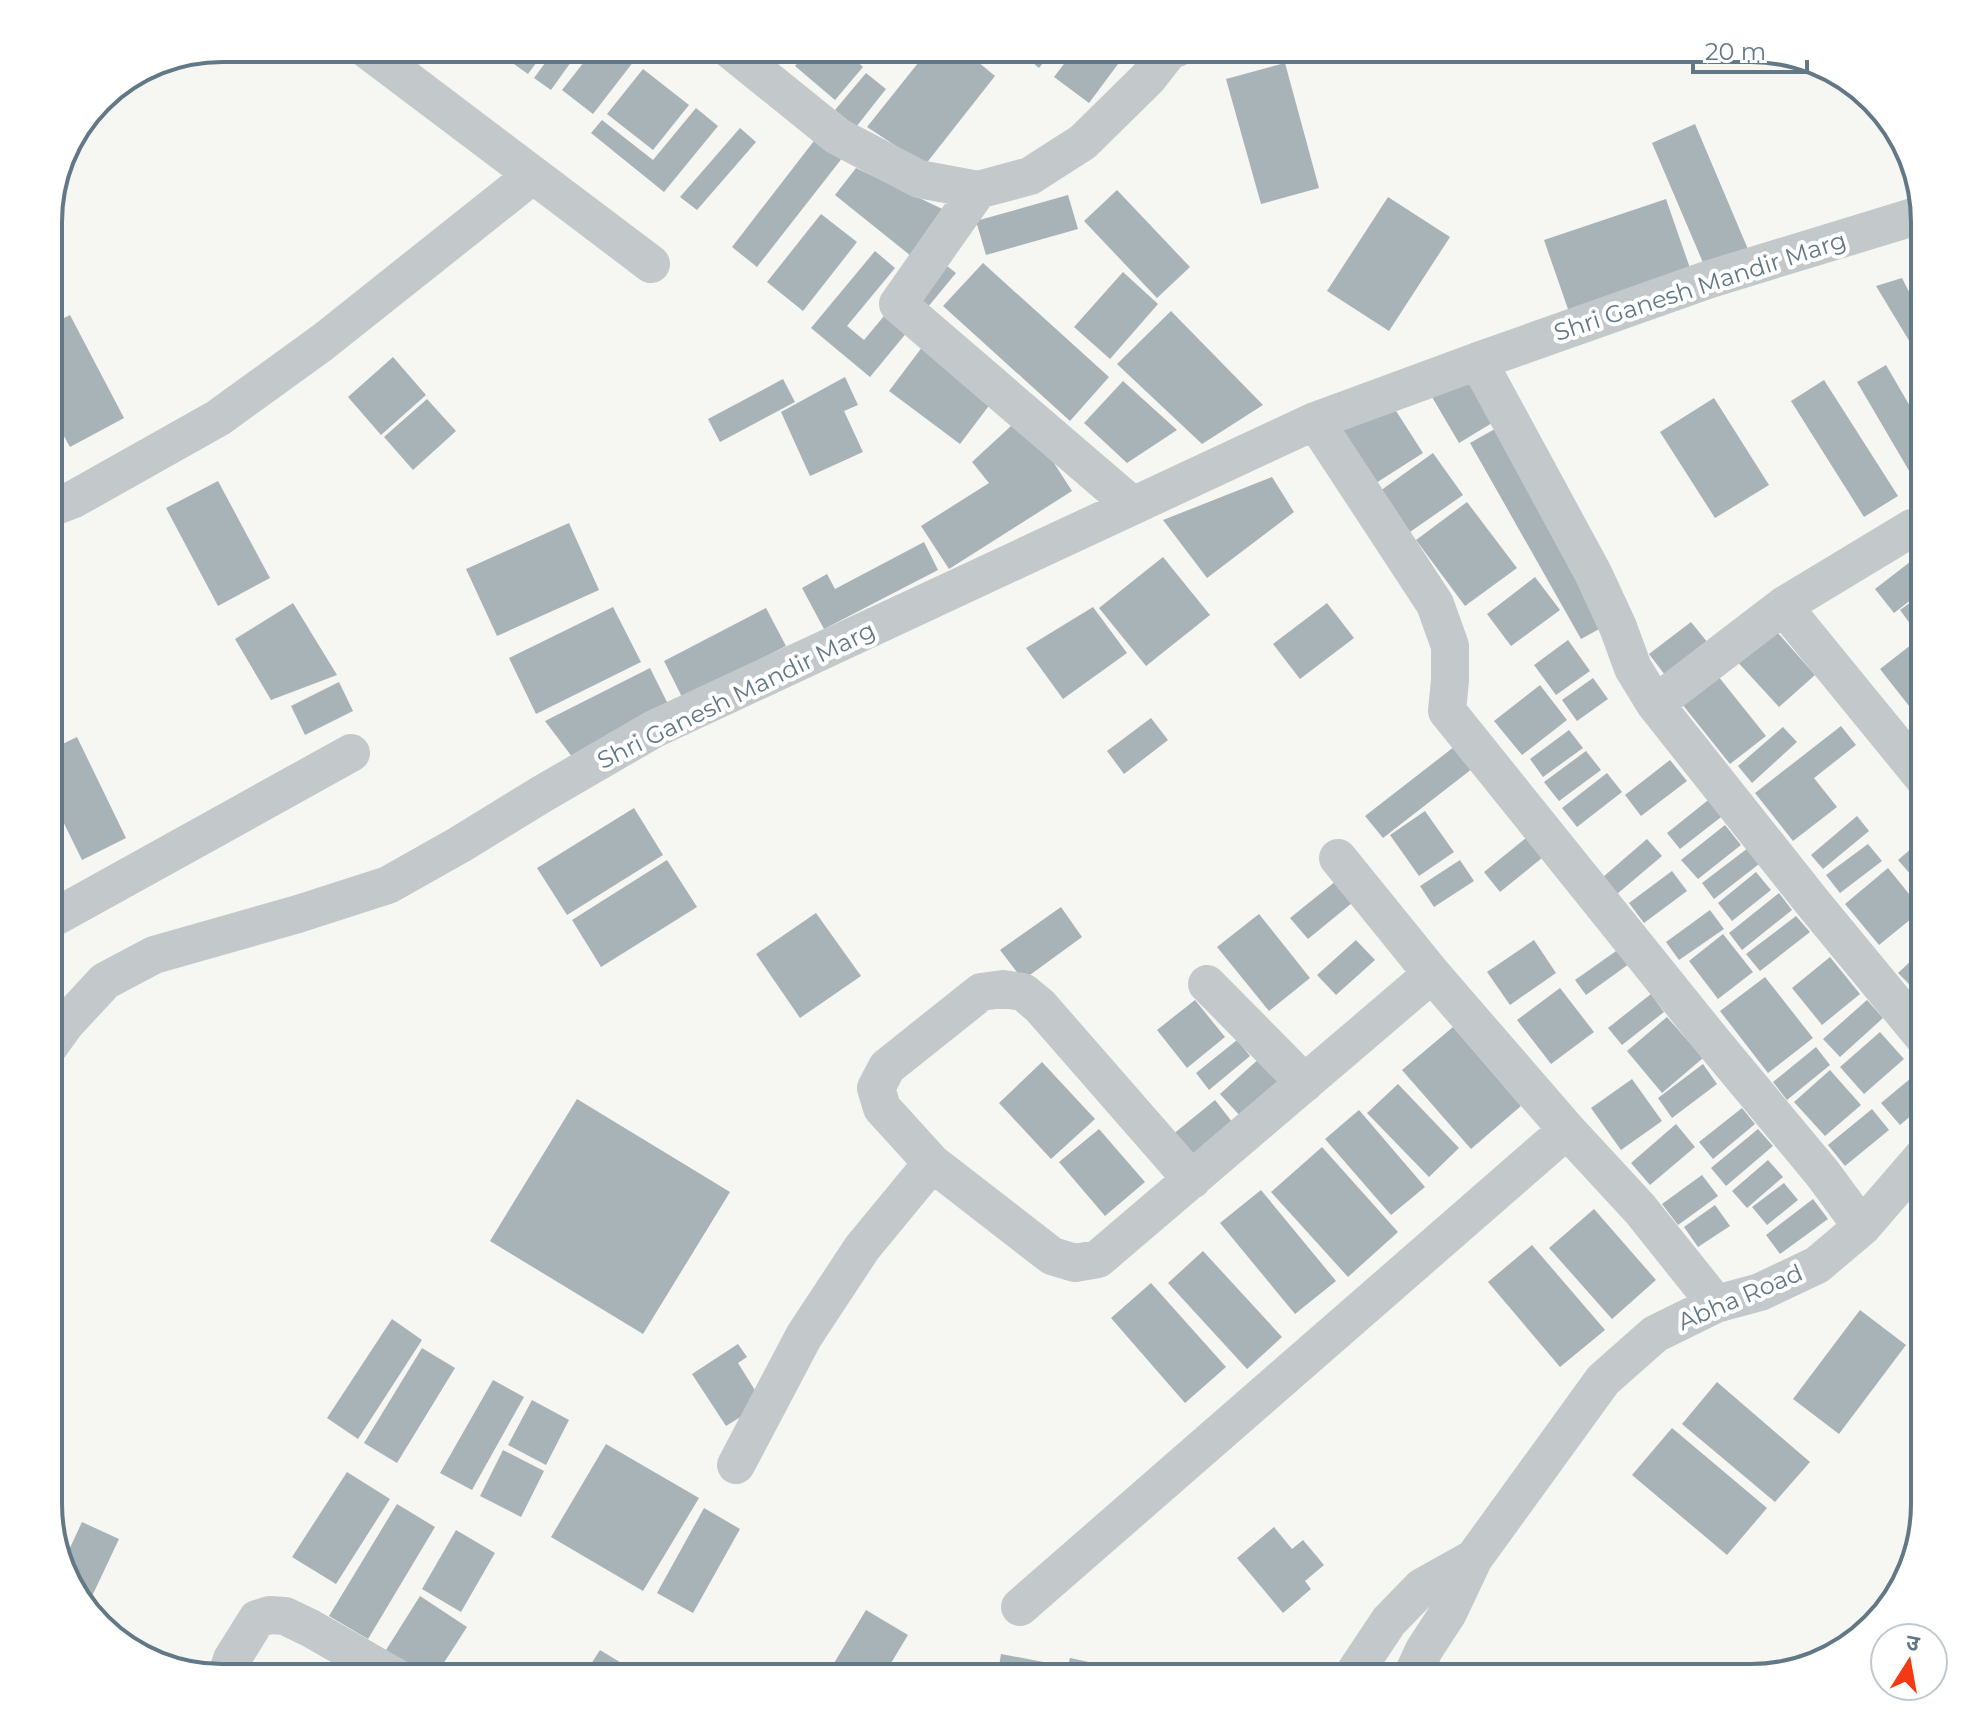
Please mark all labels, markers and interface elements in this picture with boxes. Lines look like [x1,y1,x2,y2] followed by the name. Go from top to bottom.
[1693,24,1807,74] scale bar
[1705,37,1766,66] text: 20 m
[1550,225,1850,347] street label: Shri Ganesh Mandir Marg
[592,615,880,775] street label: Shri Ganesh Mandir Marg
[1673,1258,1807,1336] street label: Abha Road
[1869,1622,1949,1702] north arrow
[1904,1628,1923,1658] text: उ

